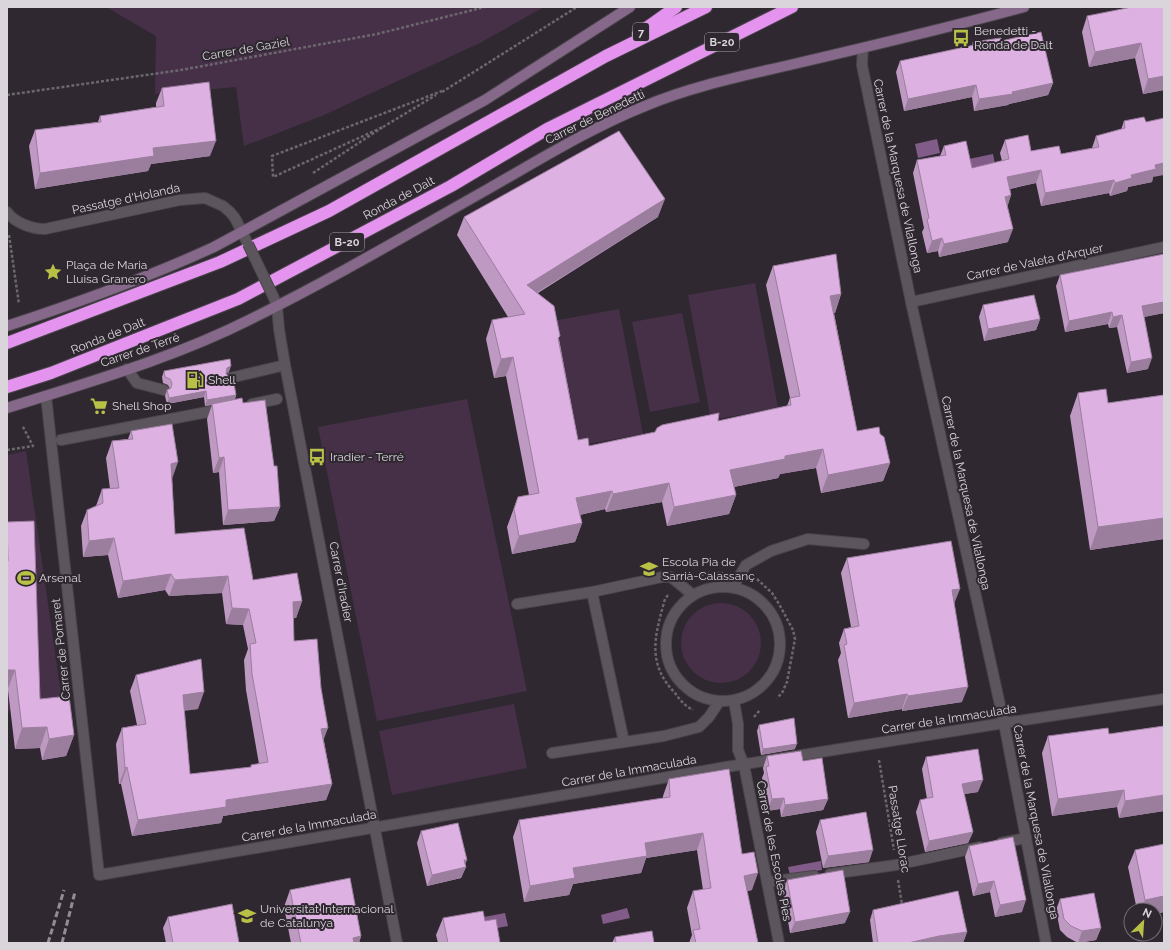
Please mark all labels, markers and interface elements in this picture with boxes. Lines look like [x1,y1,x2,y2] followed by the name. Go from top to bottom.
[633,23,649,41] road number: 7
[974,24,1053,52] place label: Benedetti - Ronda de Dalt
[951,28,971,48] bus stop icon: Benedetti - Ronda de Dalt
[705,33,739,51] road number: B-20
[201,34,292,64] street label: Carrer de Gaziel
[871,78,925,274] street label: Carrer de la Marquesa de Vilallonga
[543,87,647,147] street label: Carrer de Benedetti
[361,173,437,223] street label: Ronda de Dalt
[71,181,181,217] street label: Passatge d'Holanda
[330,233,364,251] road number: B-20
[966,241,1105,283] street label: Carrer de Valeta d'Arquer
[66,258,147,286] place label: Plaça de Maria Lluisa Granero
[43,262,63,282] place icon: Plaça de Maria Lluisa Granero
[69,315,147,357] street label: Ronda de Dalt
[99,330,181,370] street label: Carrer de Terré
[185,370,205,390] fuel station icon: Shell
[208,373,237,387] place label: Shell
[939,395,993,591] street label: Carrer de la Marquesa de Vilallonga
[89,396,109,416] supermarket icon: Shell Shop
[112,399,171,413] place label: Shell Shop
[307,447,327,467] bus stop icon: Iradier - Terré
[330,450,404,464] place label: Iradier - Terré
[326,540,356,624] street label: Carrer d'Iradier
[662,555,755,583] place label: Escola Pia de Sarrià-Calassanç
[639,559,659,579] school or university icon: Escola Pia de Sarrià-Calassanç
[16,568,36,588] sports icon: Arsenal
[39,571,82,585] place label: Arsenal
[49,598,73,700] street label: Carrer de Pomaret
[880,701,1018,737] street label: Carrer de la Immaculada
[1010,724,1062,920] street label: Carrer de la Marquesa de Vilallonga
[561,752,697,790] street label: Carrer de la Immaculada
[754,780,795,923] street label: Carrer de les Escoles Pies
[885,784,913,874] street label: Passatge Llorac
[241,807,377,845] street label: Carrer de la Immaculada
[260,902,395,930] place label: Universitat Internacional de Catalunya
[1123,902,1163,942] north arrow
[237,906,257,926] school or university icon: Universitat Internacional de Catalunya
[1140,906,1154,921] text: N

